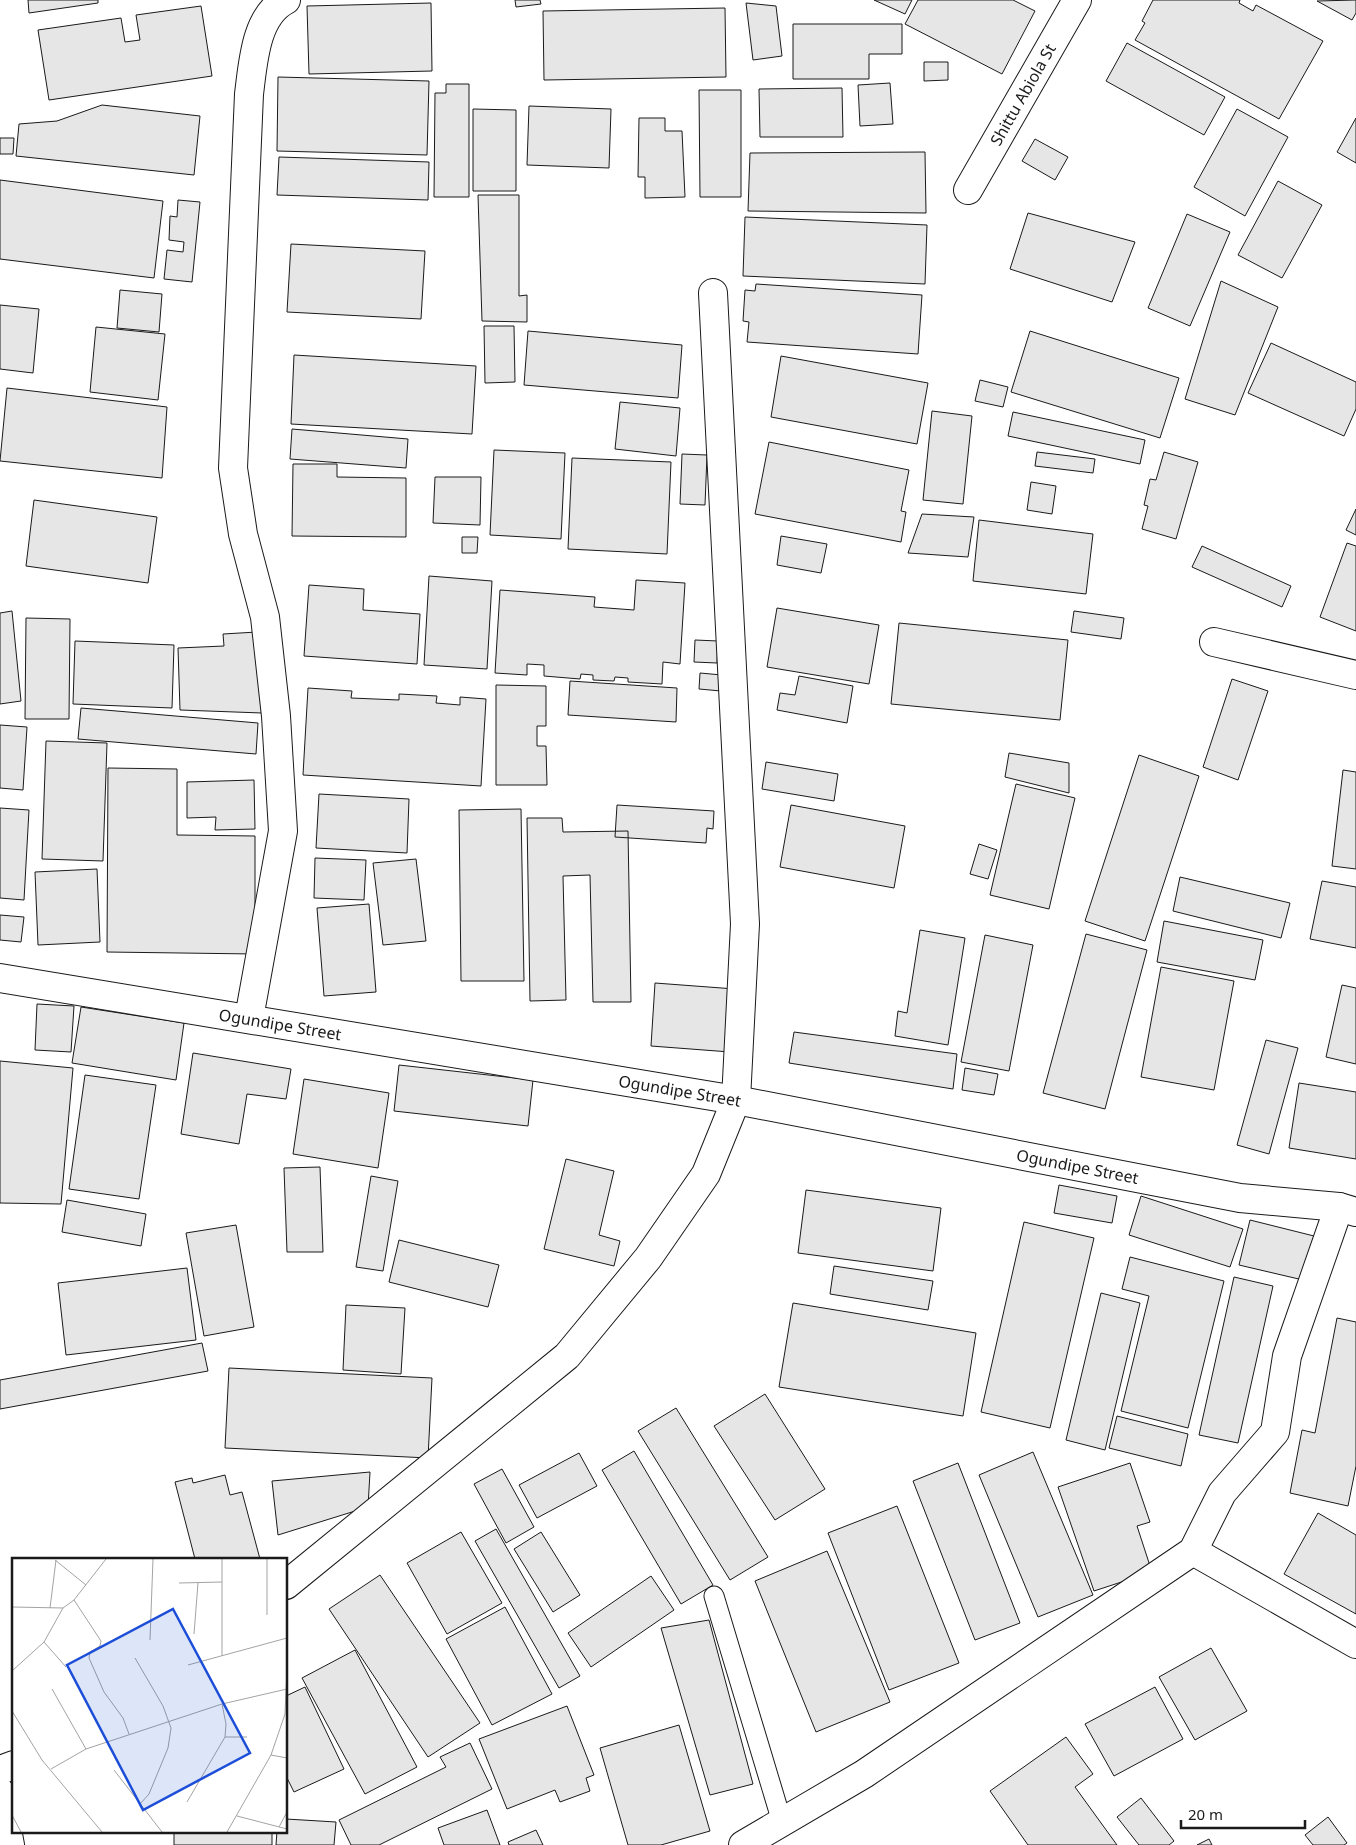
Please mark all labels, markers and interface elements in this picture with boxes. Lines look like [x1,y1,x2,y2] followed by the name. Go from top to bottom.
[985,39,1061,150] street label: Shittu Abiola St
[217,1003,343,1045] street label: Ogundipe Street
[617,1070,743,1112] street label: Ogundipe Street
[1015,1144,1141,1189] street label: Ogundipe Street
[12,1558,288,1832] inset map
[1181,1798,1305,1830] scale bar
[1188,1804,1223,1824] text: 20 m

